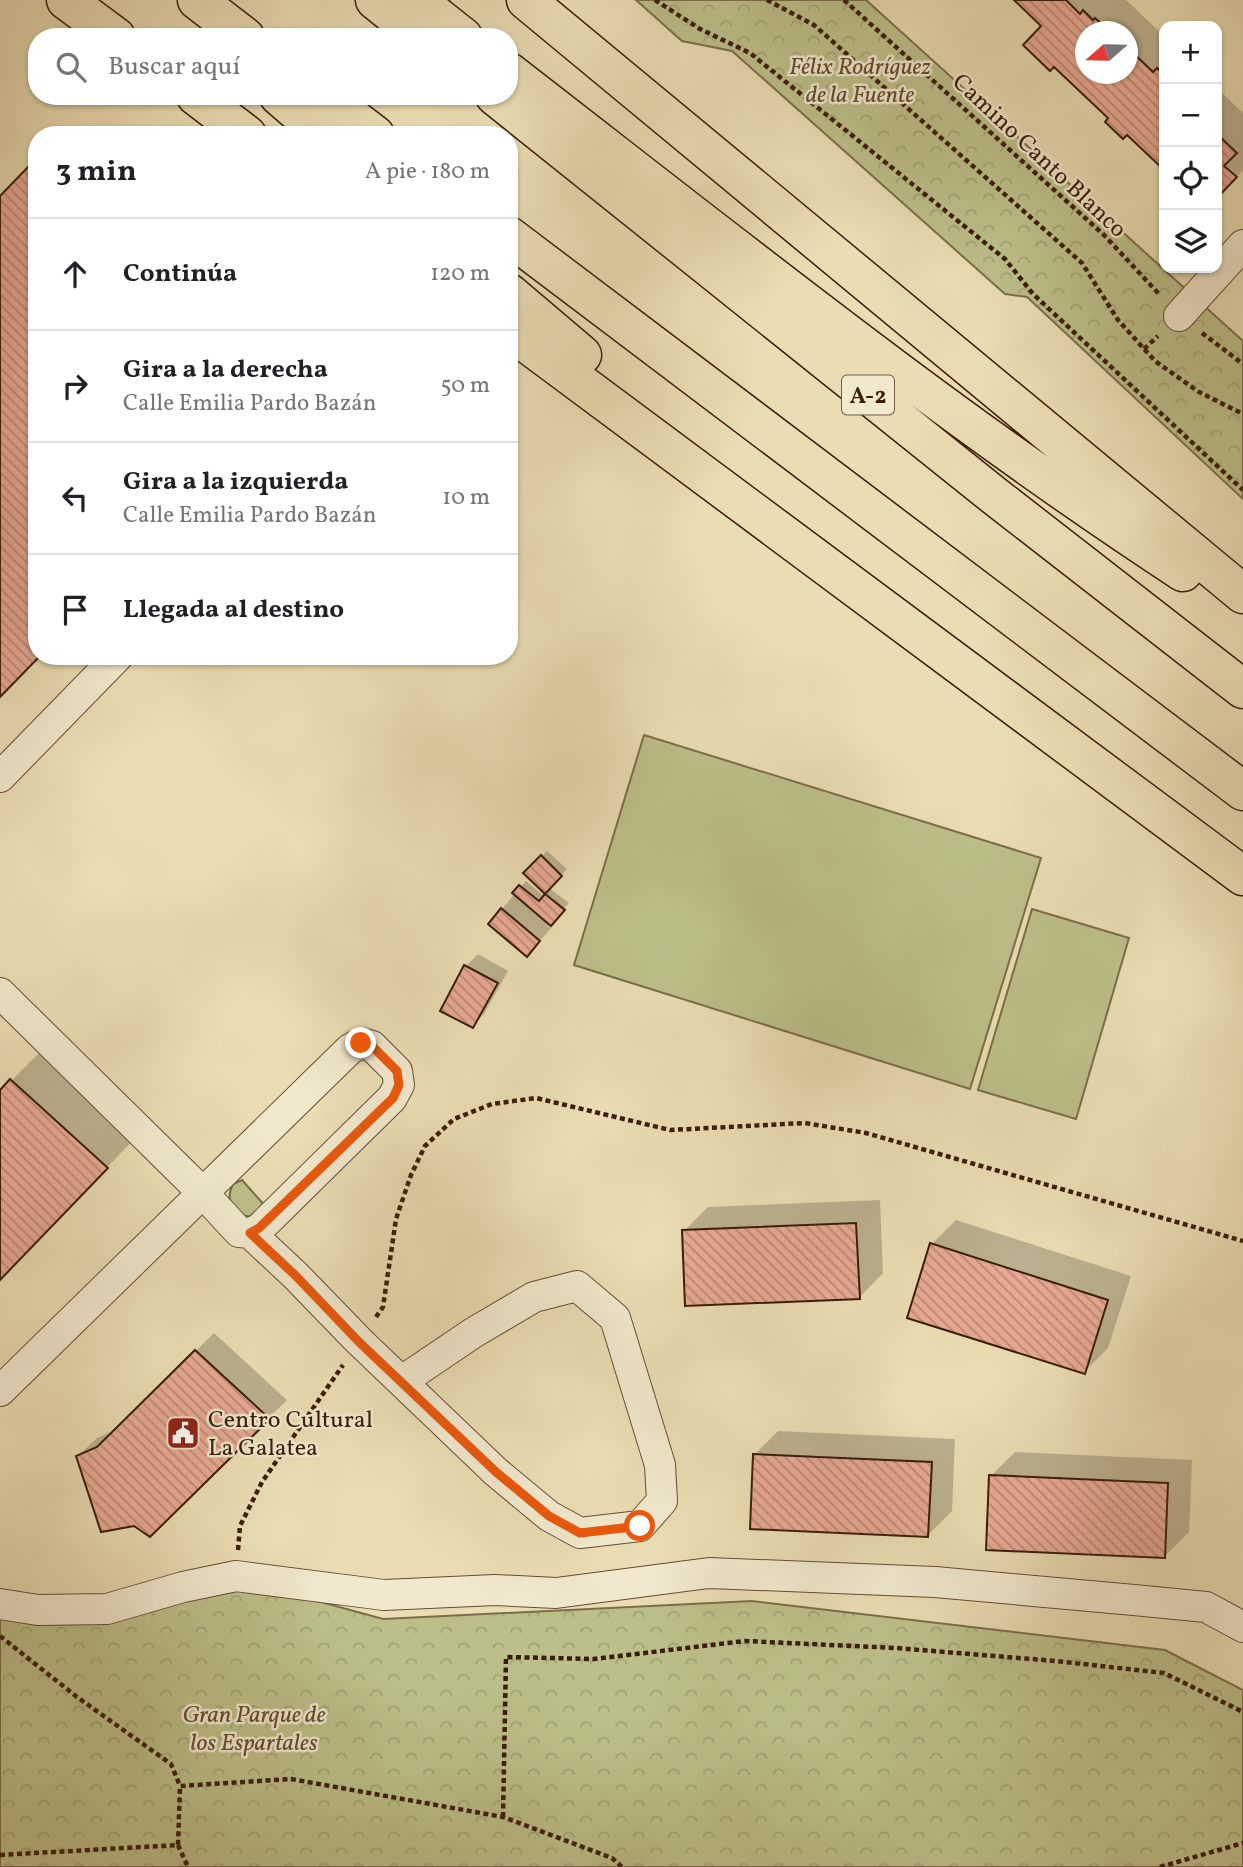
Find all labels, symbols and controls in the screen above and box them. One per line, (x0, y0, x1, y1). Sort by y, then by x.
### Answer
north arrow (1075, 21, 1138, 84)
map controls (1159, 21, 1222, 273)
button: + (1159, 21, 1222, 84)
search box (28, 28, 518, 105)
icon: search (52, 48, 90, 86)
text: Buscar aquí (108, 49, 240, 85)
park label: Félix Rodríguez de la Fuente (789, 51, 931, 113)
street label: Camino Canto Blanco (944, 66, 1133, 247)
button: − (1159, 84, 1222, 147)
button: locate (1159, 147, 1222, 210)
text: 3 min (56, 151, 137, 193)
text: A pie · 180 m (365, 156, 490, 188)
button: layers (1159, 210, 1222, 273)
icon: ahead (56, 255, 94, 293)
text: Continúa (123, 256, 237, 292)
text: 120 m (430, 258, 490, 290)
text: Gira a la derecha (123, 352, 328, 388)
icon: right (56, 367, 94, 405)
text: 50 m (441, 370, 490, 402)
road number: A-2 (842, 376, 894, 414)
text: Calle Emilia Pardo Bazán (123, 388, 376, 420)
text: Gira a la izquierda (123, 464, 348, 500)
icon: left (56, 479, 94, 517)
text: 10 m (442, 482, 490, 514)
text: Calle Emilia Pardo Bazán (123, 500, 376, 532)
icon: arrive (56, 591, 94, 629)
text: Llegada al destino (123, 592, 344, 628)
route end (345, 1027, 376, 1058)
place label: Centro Cultural La Galatea (208, 1404, 373, 1466)
public building icon: Centro Cultural La Galatea (164, 1414, 202, 1452)
route start (624, 1510, 655, 1541)
park label: Gran Parque de los Espartales (183, 1699, 326, 1761)

